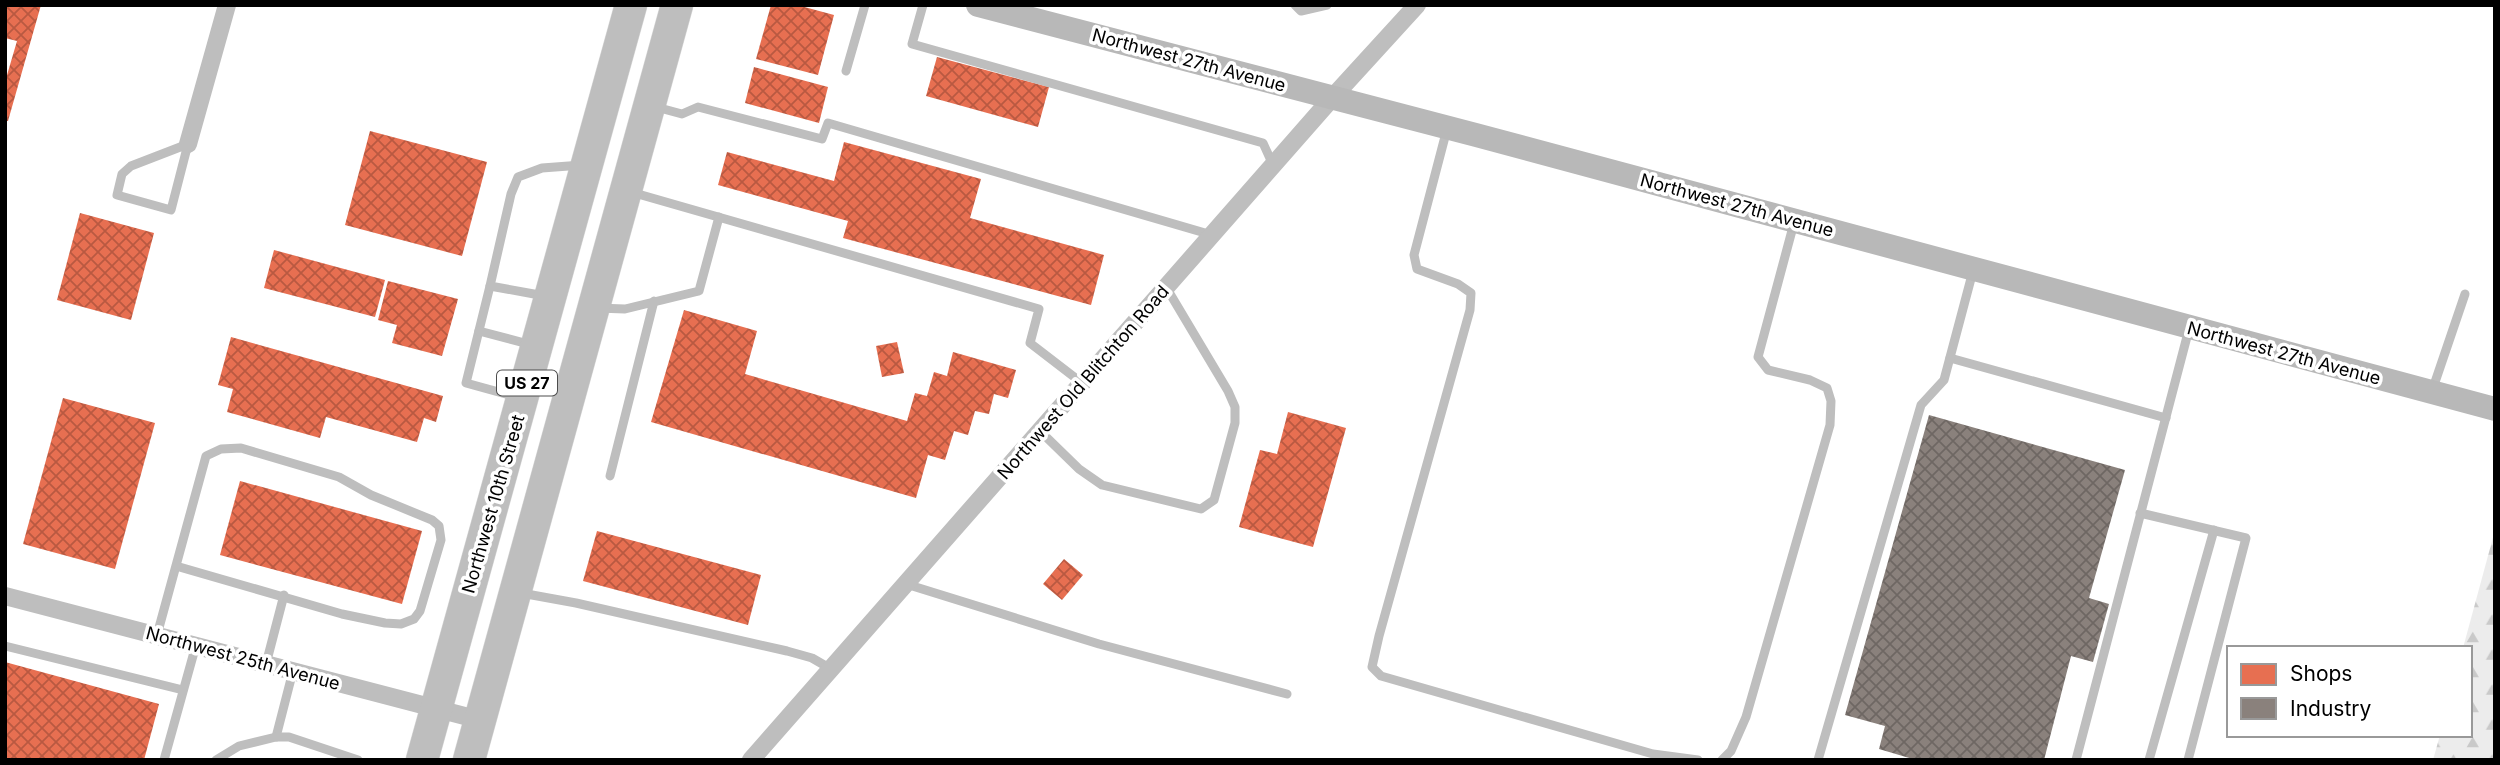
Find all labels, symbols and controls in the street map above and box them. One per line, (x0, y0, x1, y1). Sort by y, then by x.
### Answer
street label: Northwest 27th Avenue (1090, 24, 1288, 96)
street label: Northwest 27th Avenue (1638, 169, 1836, 241)
street label: Northwest Old Blitchton Road (993, 281, 1173, 483)
street label: Northwest 27th Avenue (2185, 317, 2383, 389)
road number: US 27 (497, 370, 557, 396)
street label: Northwest 10th Street (457, 412, 529, 596)
street label: Northwest 25th Avenue (144, 622, 342, 694)
legend (2227, 646, 2472, 737)
text: Shops (2290, 661, 2352, 686)
text: Industry (2290, 696, 2372, 721)

